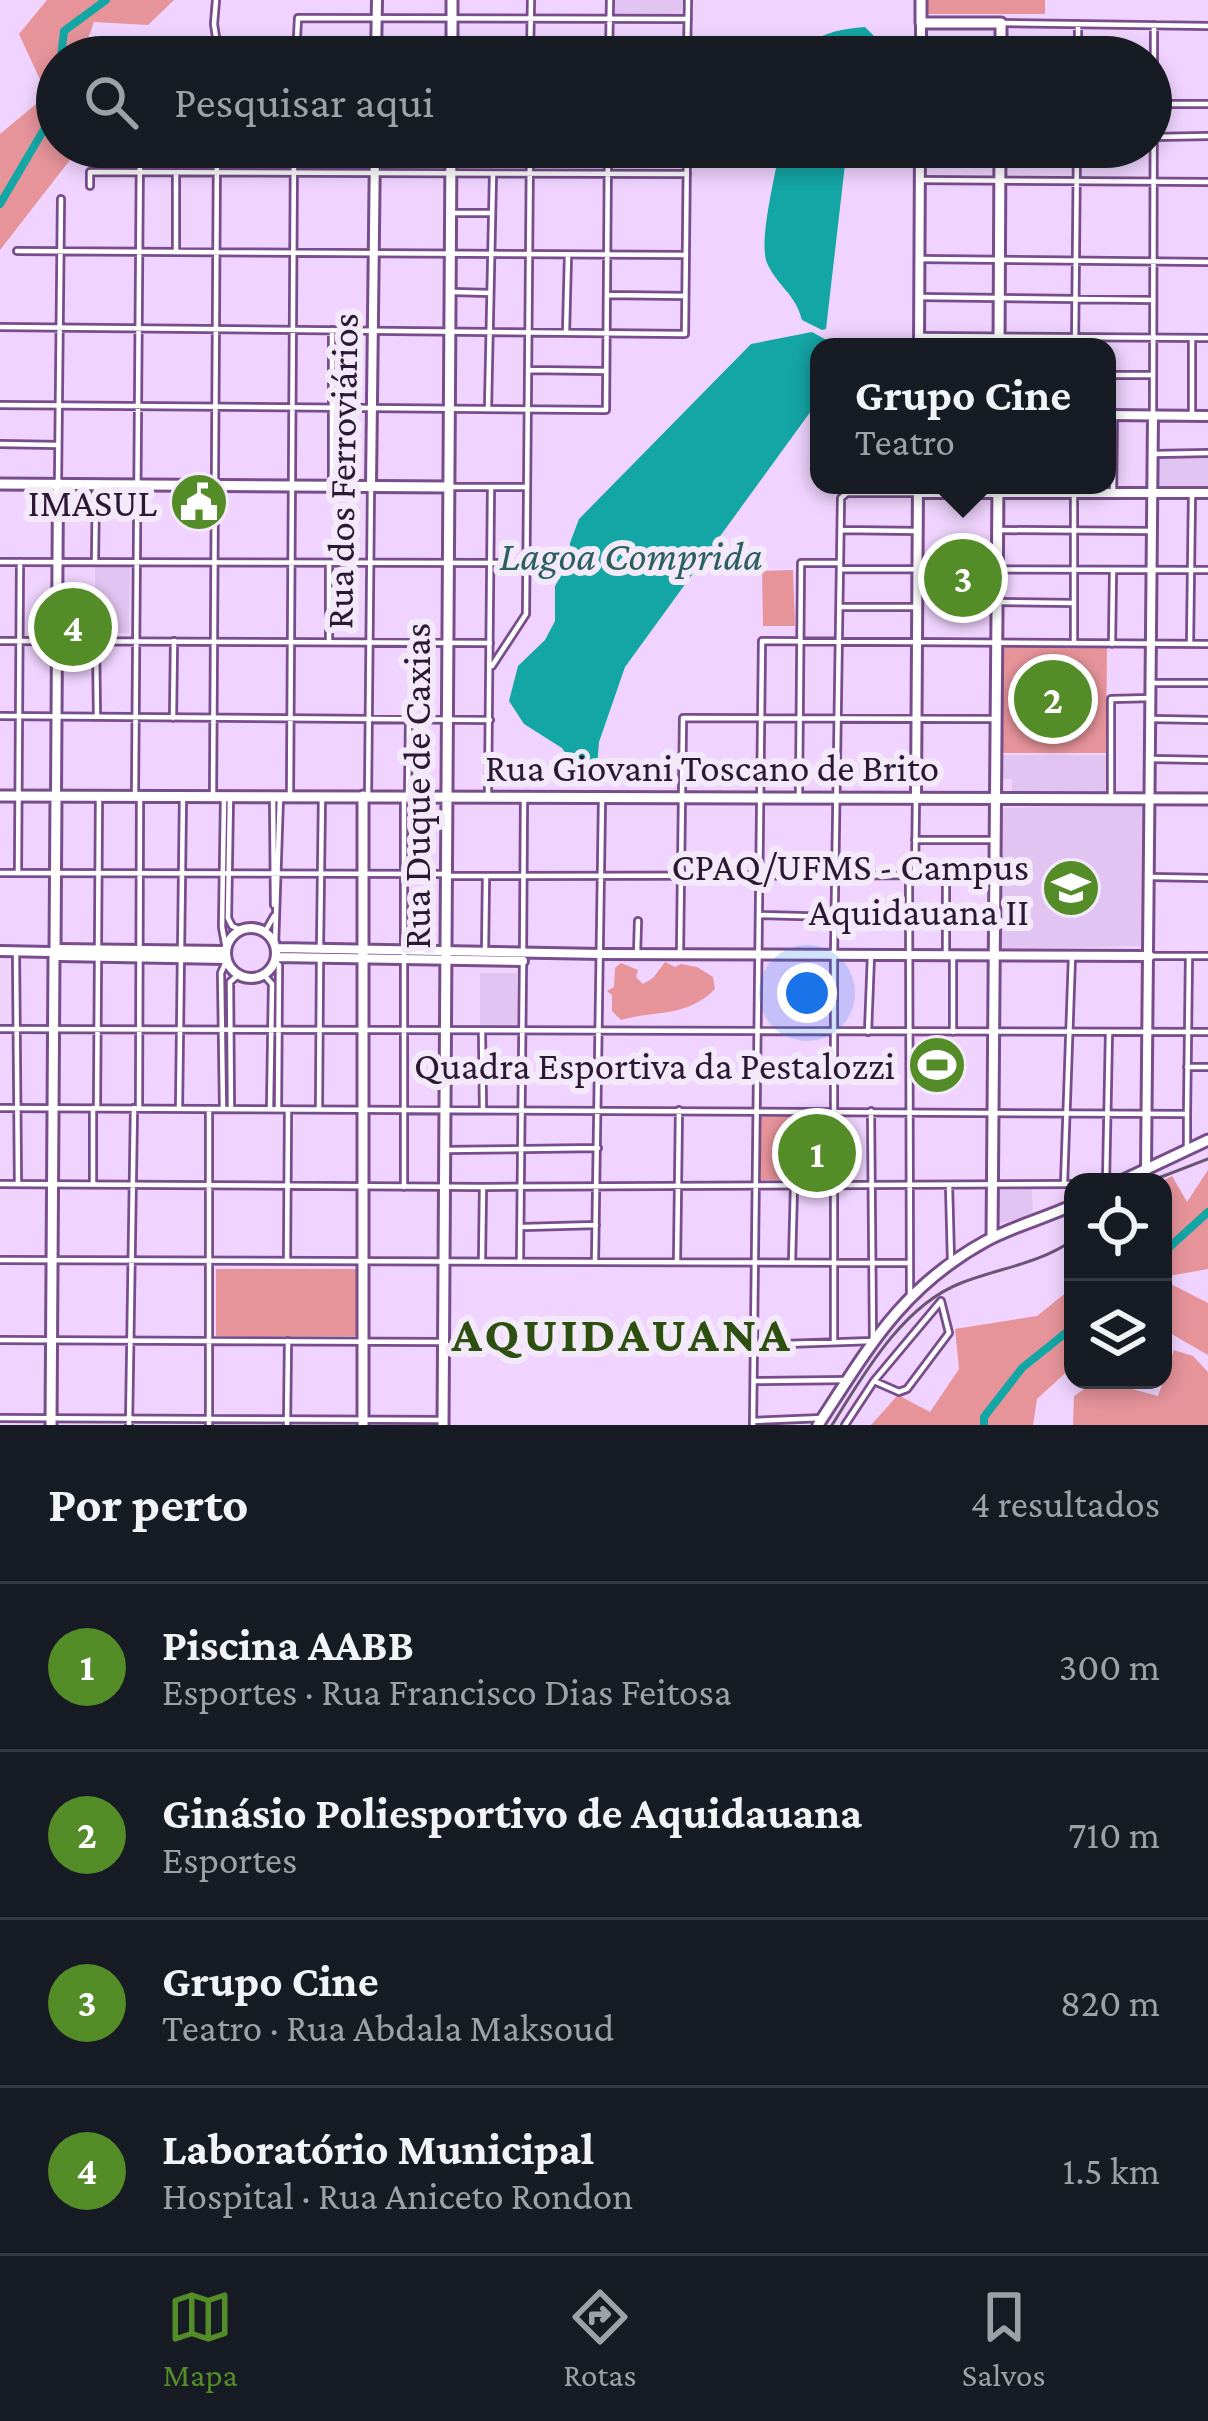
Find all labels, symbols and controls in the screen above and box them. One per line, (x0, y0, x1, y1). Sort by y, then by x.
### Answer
search box (36, 36, 1172, 168)
icon: search (78, 69, 144, 135)
text: Pesquisar aqui (174, 77, 434, 127)
street label: Rua dos Ferroviários (317, 312, 366, 630)
popup (810, 338, 1116, 494)
text: Grupo Cine (855, 370, 1071, 420)
text: Teatro (855, 420, 955, 463)
public building icon: IMASUL (168, 471, 230, 533)
place label: IMASUL (28, 481, 158, 524)
water label: Lagoa Comprida (499, 532, 763, 579)
pin: 3 (924, 533, 1002, 623)
pin: 4 (34, 582, 112, 672)
street label: Rua Duque de Caxias (395, 623, 439, 949)
pin: 2 (1014, 654, 1092, 744)
street label: Rua Giovani Toscano de Brito (485, 746, 939, 789)
place label: CPAQ/UFMS - Campus Aquidauana II (671, 845, 1029, 934)
school or university icon: CPAQ/UFMS - Campus Aquidauana II (1040, 857, 1102, 919)
your location (777, 963, 837, 1023)
sports icon: Quadra Esportiva da Pestalozzi (906, 1034, 968, 1096)
place label: Quadra Esportiva da Pestalozzi (414, 1044, 895, 1088)
pin: 1 (778, 1108, 856, 1198)
map controls (1064, 1173, 1172, 1389)
button: locate (1064, 1173, 1172, 1281)
button: layers (1064, 1281, 1172, 1389)
district label: AQUIDAUANA (450, 1305, 793, 1362)
text: Por perto (48, 1475, 249, 1532)
text: 4 resultados (970, 1482, 1160, 1525)
text: Piscina AABB (162, 1620, 414, 1670)
text: 1 (80, 1645, 94, 1688)
text: 300 m (1059, 1645, 1160, 1688)
text: Esportes · Rua Francisco Dias Feitosa (162, 1670, 732, 1713)
text: Ginásio Poliesportivo de Aquidauana (162, 1788, 862, 1838)
text: 2 (77, 1813, 97, 1856)
text: 710 m (1068, 1813, 1160, 1856)
text: Esportes (162, 1838, 297, 1881)
text: Grupo Cine (162, 1956, 379, 2006)
text: 3 (77, 1981, 97, 2024)
text: 820 m (1060, 1981, 1160, 2024)
text: Teatro · Rua Abdala Maksoud (162, 2006, 614, 2049)
text: Laboratório Municipal (162, 2124, 594, 2174)
text: 4 (76, 2149, 98, 2192)
text: 1.5 km (1062, 2149, 1160, 2192)
text: Hospital · Rua Aniceto Rondon (162, 2174, 633, 2217)
tab: Mapa (163, 2284, 238, 2393)
tab: Rotas (563, 2284, 636, 2393)
tab: Salvos (962, 2284, 1045, 2393)

